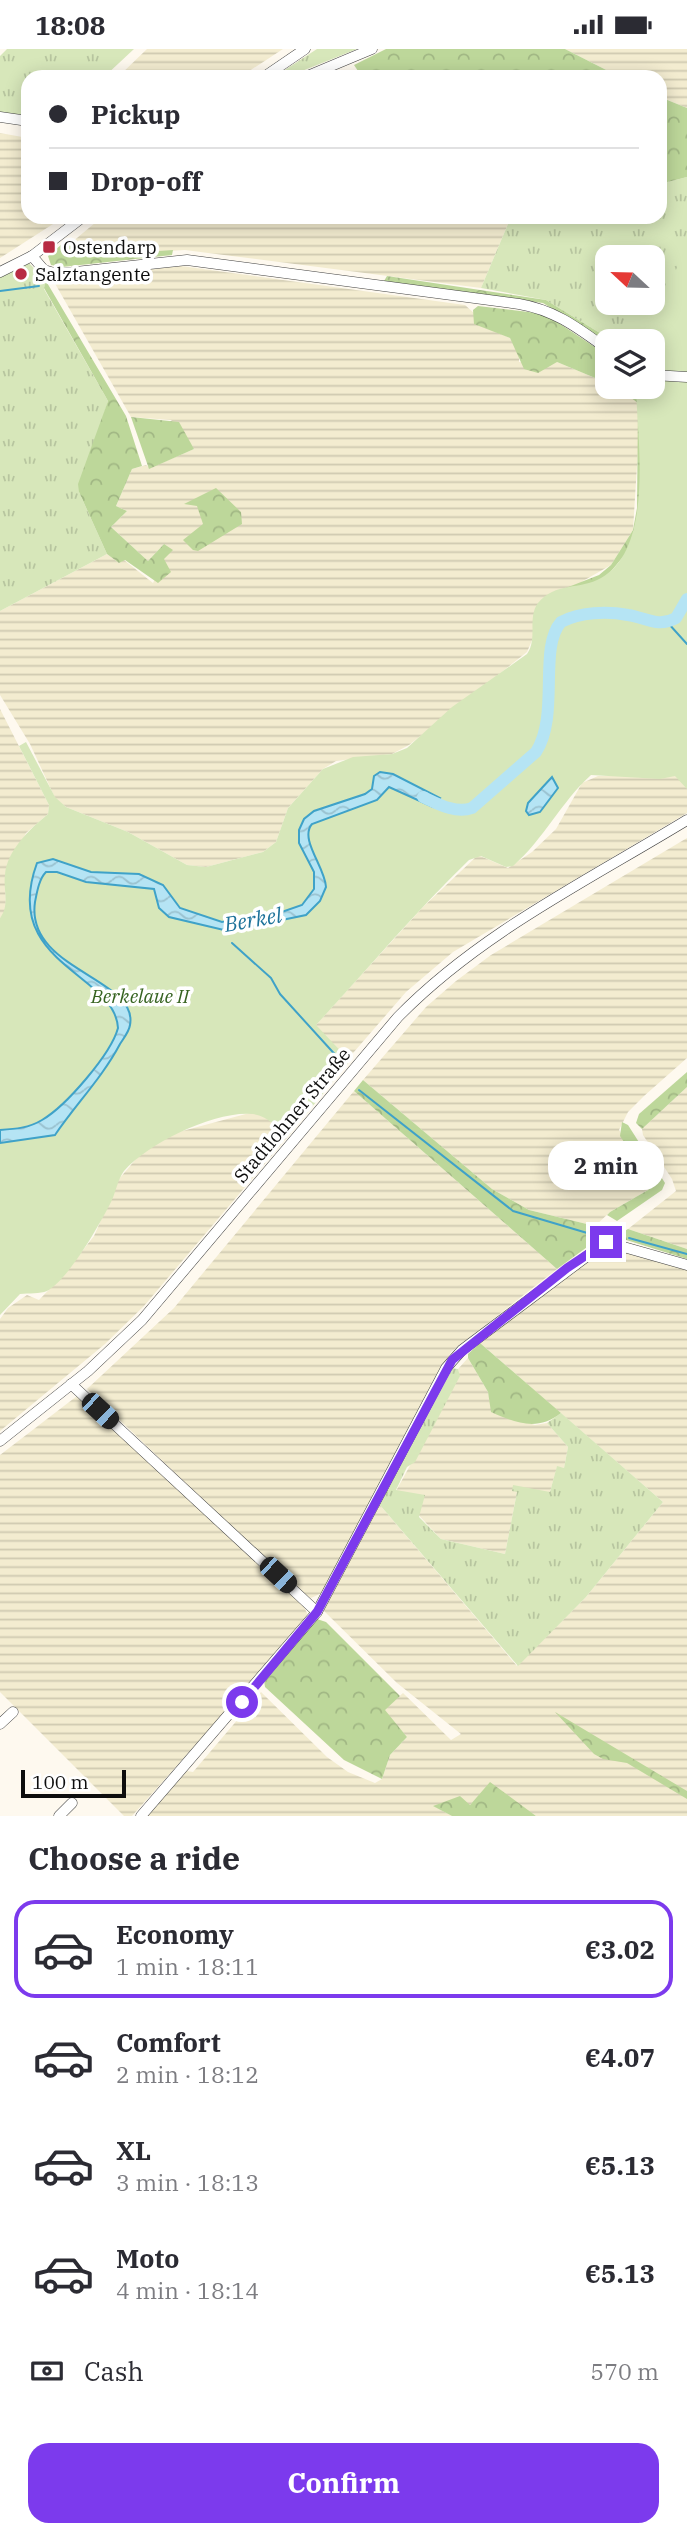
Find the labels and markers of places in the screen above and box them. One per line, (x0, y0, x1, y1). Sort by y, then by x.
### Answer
place label: Ostendarp (63, 235, 157, 259)
marker: Ostendarp (41, 239, 57, 255)
place label: Salztangente (35, 262, 151, 286)
marker: Salztangente (13, 266, 29, 282)

